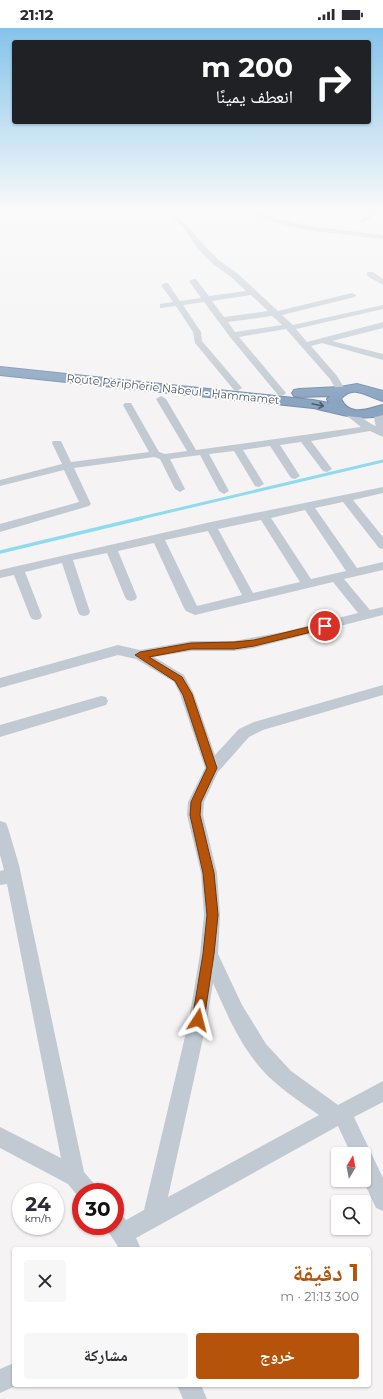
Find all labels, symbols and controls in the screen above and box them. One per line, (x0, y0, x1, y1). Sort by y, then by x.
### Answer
text: 21:12 (20, 5, 53, 24)
text: 200 m (201, 50, 293, 84)
icon: right (307, 56, 359, 108)
text: انعطف يمينًا (216, 86, 293, 108)
street label: Route Périphérie Nabeul - Hammamet (66, 371, 281, 407)
one-way arrow (311, 401, 324, 409)
pin (308, 609, 342, 643)
icon: arrive (314, 615, 336, 637)
position arrow (177, 999, 219, 1041)
north arrow (331, 1147, 371, 1187)
map controls (331, 1147, 371, 1235)
speed limit sign: 30 (72, 1183, 124, 1235)
text: 24 (25, 1192, 51, 1216)
button: search (331, 1195, 371, 1235)
text: km/h (25, 1212, 51, 1225)
text: 1 دقيقة (292, 1258, 359, 1287)
button: close (24, 1260, 66, 1302)
text: 300 m · 21:13 (280, 1288, 359, 1304)
button: مشاركة (24, 1333, 188, 1379)
button: خروج (196, 1333, 359, 1379)

